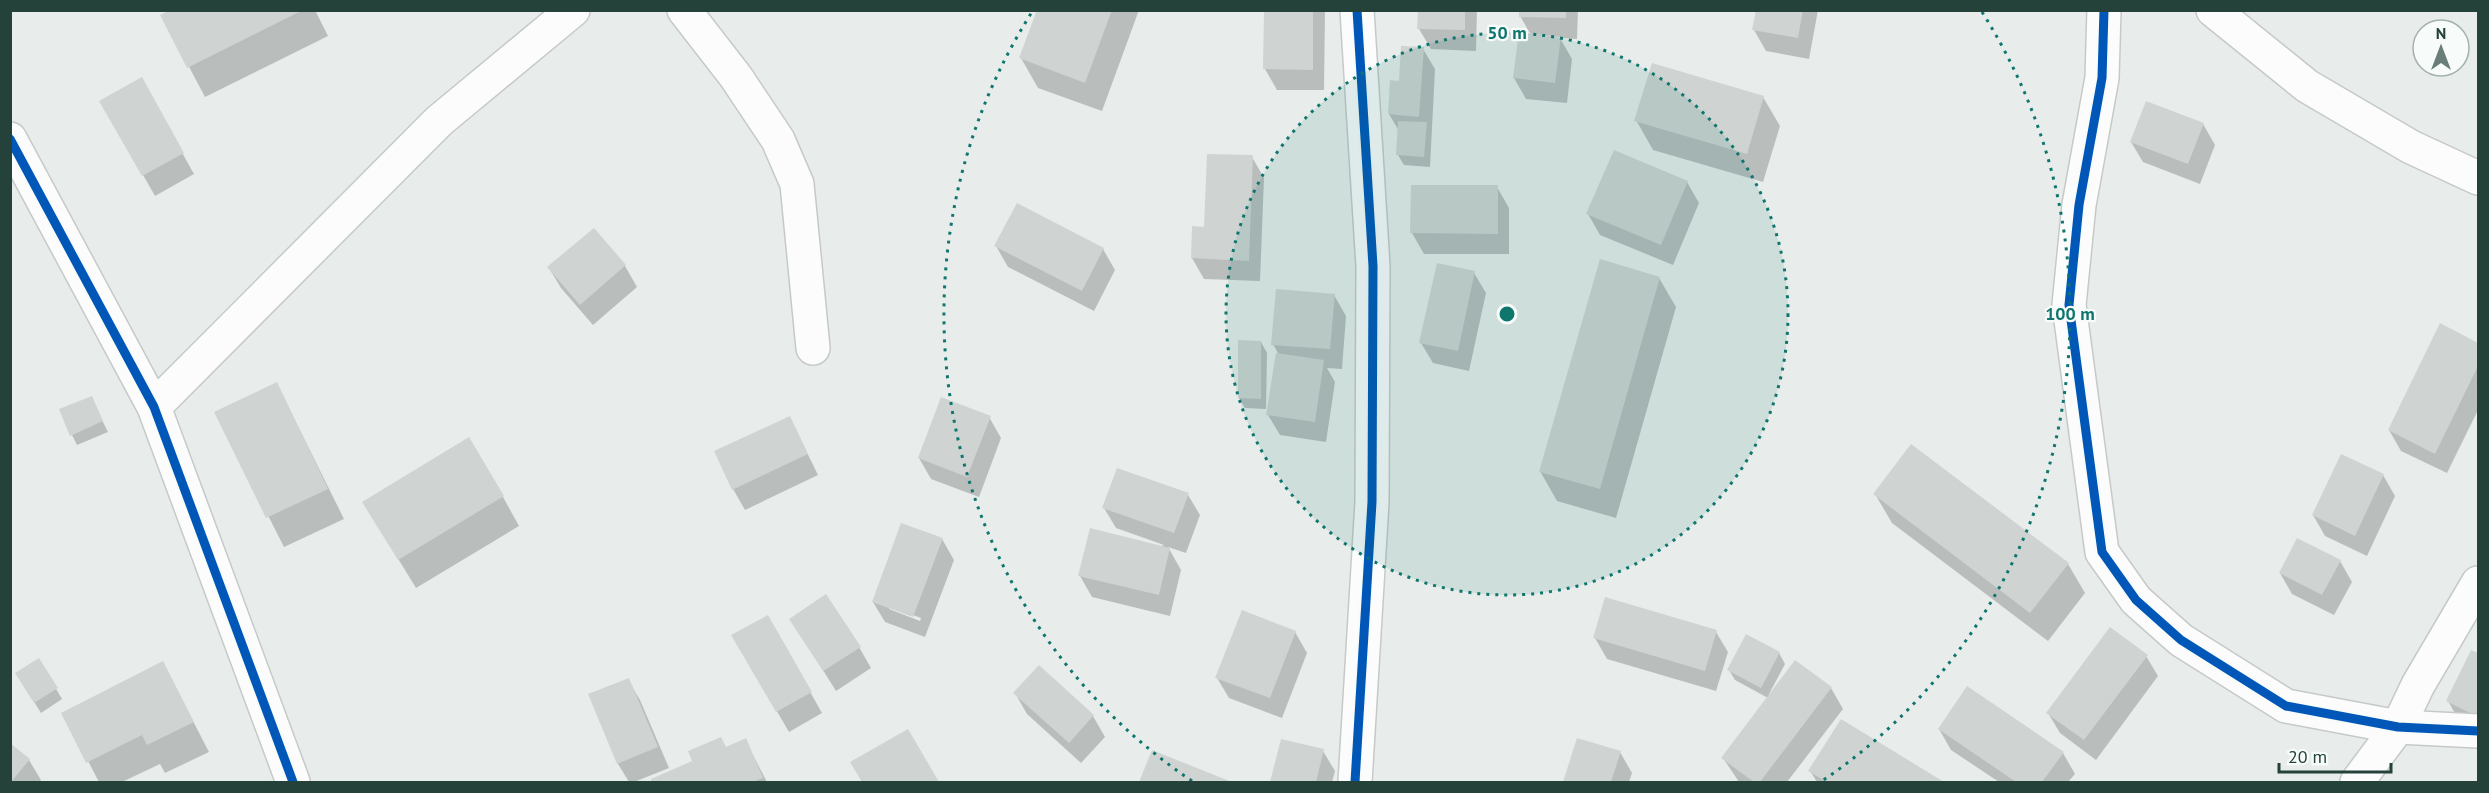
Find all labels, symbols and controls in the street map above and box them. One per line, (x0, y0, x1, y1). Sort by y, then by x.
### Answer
north arrow (2411, 18, 2471, 78)
text: 50 m (1487, 21, 1527, 44)
text: N (2436, 23, 2446, 43)
text: 100 m (2045, 302, 2095, 325)
centre of rings (1497, 304, 1517, 324)
scale bar (2279, 736, 2392, 774)
text: 20 m (2288, 745, 2327, 768)

